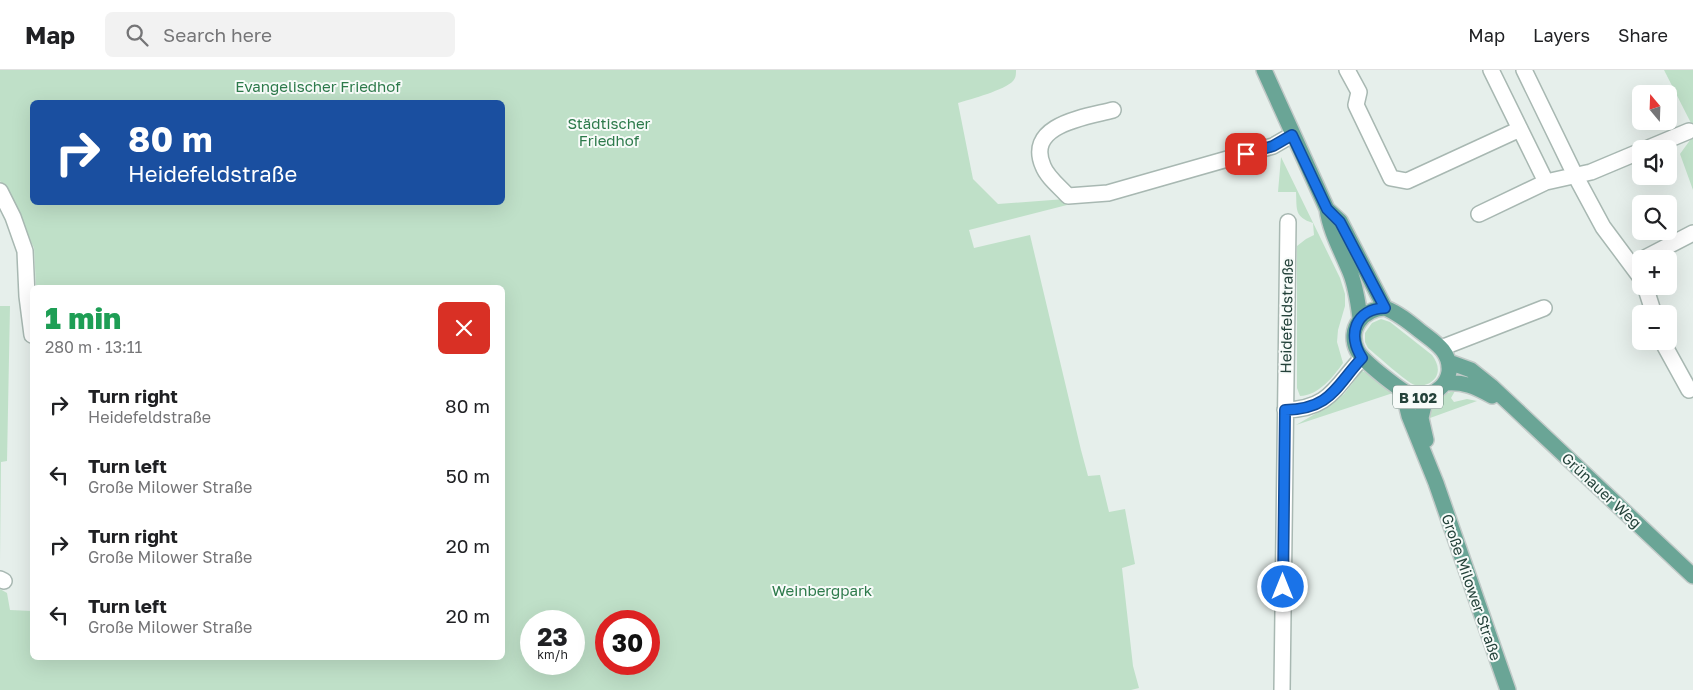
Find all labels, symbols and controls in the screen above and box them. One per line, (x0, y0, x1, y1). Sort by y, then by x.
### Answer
search box (105, 12, 455, 57)
text: Map (25, 20, 75, 49)
icon: search (123, 21, 151, 49)
text: Search here (163, 23, 272, 46)
text: Map (1468, 24, 1505, 46)
text: Layers (1533, 24, 1590, 46)
text: Share (1618, 24, 1668, 46)
park label: Evangelischer Friedhof (235, 77, 401, 95)
north arrow (1632, 85, 1678, 130)
map controls (1632, 85, 1677, 350)
park label: Städtischer Friedhof (568, 114, 651, 149)
text: 80 m (128, 118, 213, 160)
icon: right (45, 120, 110, 185)
pin (1225, 133, 1267, 175)
icon: arrive (1232, 140, 1260, 168)
button: sound (1632, 140, 1677, 185)
text: Heidefeldstraße (128, 160, 297, 187)
button: search (1632, 195, 1677, 240)
button: + (1632, 250, 1677, 295)
street label: Heidefeldstraße (1276, 258, 1296, 374)
text: 1 min (45, 300, 121, 336)
button: close (438, 302, 490, 354)
button: − (1632, 305, 1677, 350)
text: 280 m · 13:11 (45, 337, 142, 357)
text: Turn right (88, 384, 178, 407)
road number: B 102 (1393, 386, 1443, 408)
icon: right (45, 391, 73, 419)
text: 80 m (445, 394, 490, 417)
text: Heidefeldstraße (88, 407, 211, 427)
street label: Grünauer Weg (1558, 449, 1646, 531)
text: Turn left (88, 454, 167, 477)
icon: left (45, 461, 73, 489)
text: 50 m (446, 464, 490, 487)
text: Große Milower Straße (88, 477, 252, 497)
street label: Große Milower Straße (1438, 511, 1506, 663)
text: Turn right (88, 524, 178, 547)
icon: right (45, 531, 73, 559)
text: 20 m (446, 534, 490, 557)
text: Große Milower Straße (88, 547, 252, 567)
position arrow (1256, 560, 1308, 612)
park label: Weinbergpark (772, 581, 873, 599)
text: Turn left (88, 594, 167, 617)
icon: left (45, 601, 73, 629)
text: 20 m (446, 604, 490, 627)
speed limit sign: 30 (595, 610, 660, 675)
text: Große Milower Straße (88, 617, 252, 637)
text: 23 (537, 621, 568, 652)
text: km/h (537, 647, 568, 662)

